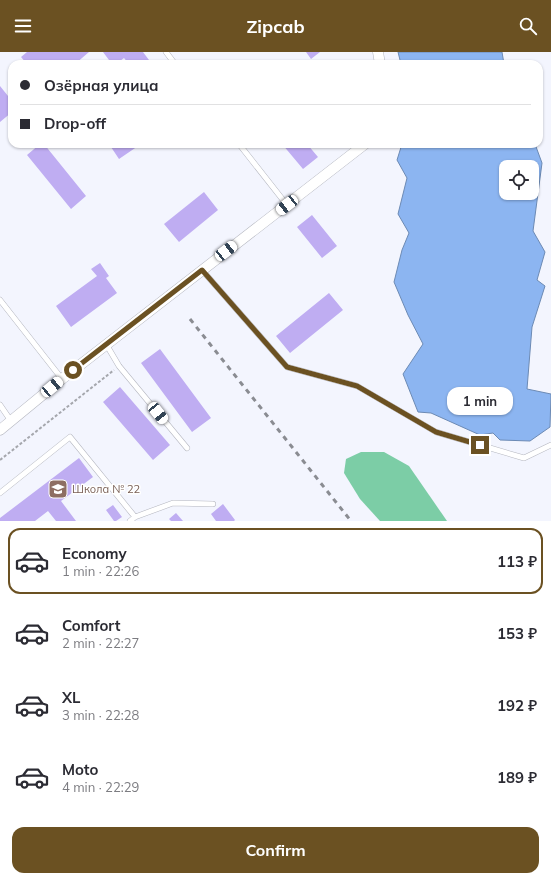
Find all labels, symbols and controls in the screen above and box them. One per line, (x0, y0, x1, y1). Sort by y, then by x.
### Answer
icon: menu (12, 15, 34, 37)
text: Zipcab (246, 15, 305, 38)
icon: search (517, 15, 539, 37)
text: Озёрная улица (44, 76, 158, 95)
text: Drop-off (44, 114, 106, 133)
map controls (499, 160, 539, 200)
button: locate (499, 160, 539, 200)
car (274, 193, 300, 217)
car (213, 239, 239, 263)
route start (64, 361, 82, 379)
car (39, 375, 65, 399)
callout: 1 min (447, 387, 513, 415)
text: 1 min (463, 393, 497, 409)
car (146, 400, 170, 426)
route end (471, 436, 489, 454)
school or university icon: Школа № 22 (47, 478, 69, 500)
place label: Школа № 22 (72, 482, 141, 496)
icon: car (14, 543, 50, 579)
text: Economy (62, 544, 127, 563)
text: 113 ₽ (497, 552, 537, 571)
text: 1 min · 22:26 (62, 563, 139, 579)
icon: car (14, 615, 50, 651)
text: Comfort (62, 616, 120, 635)
text: 153 ₽ (497, 624, 537, 643)
text: 2 min · 22:27 (62, 635, 139, 651)
icon: car (14, 687, 50, 723)
text: XL (62, 688, 80, 707)
text: 192 ₽ (497, 696, 537, 715)
text: 3 min · 22:28 (62, 707, 139, 723)
icon: car (14, 759, 50, 795)
text: Moto (62, 760, 98, 779)
text: 189 ₽ (497, 768, 537, 787)
text: 4 min · 22:29 (62, 779, 139, 795)
button: Confirm (12, 827, 539, 873)

